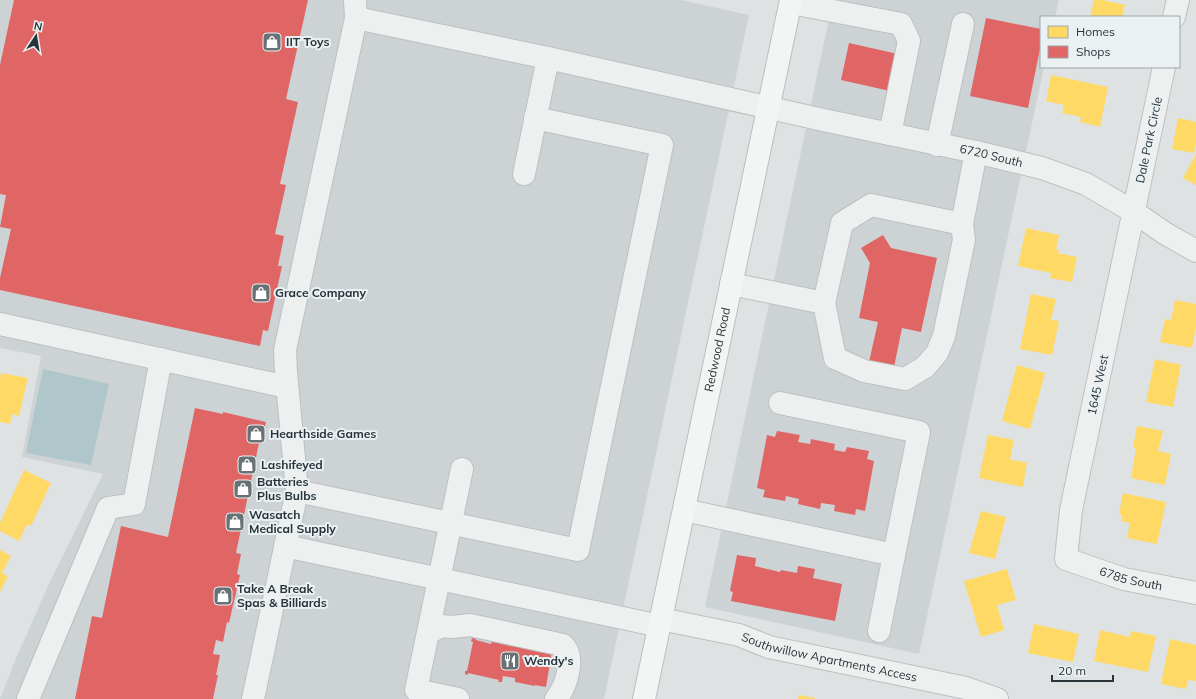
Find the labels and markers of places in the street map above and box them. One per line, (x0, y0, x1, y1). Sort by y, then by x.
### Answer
shop icon: IIT Toys (261, 31, 283, 53)
place label: IIT Toys (286, 34, 329, 49)
shop icon: Grace Company (250, 282, 272, 304)
place label: Grace Company (275, 285, 367, 300)
shop icon: Hearthside Games (245, 423, 267, 445)
place label: Hearthside Games (270, 426, 376, 441)
shop icon: Lashifeyed (236, 454, 258, 476)
place label: Lashifeyed (261, 457, 323, 472)
place label: Batteries Plus Bulbs (257, 474, 317, 503)
shop icon: Batteries Plus Bulbs (232, 478, 254, 500)
place label: Wasatch Medical Supply (249, 507, 336, 536)
shop icon: Wasatch Medical Supply (224, 511, 246, 533)
place label: Take A Break Spas & Billiards (237, 581, 327, 610)
shop icon: Take A Break Spas & Billiards (212, 585, 234, 607)
restaurant icon: Wendy's (499, 650, 521, 672)
place label: Wendy's (524, 653, 573, 668)

